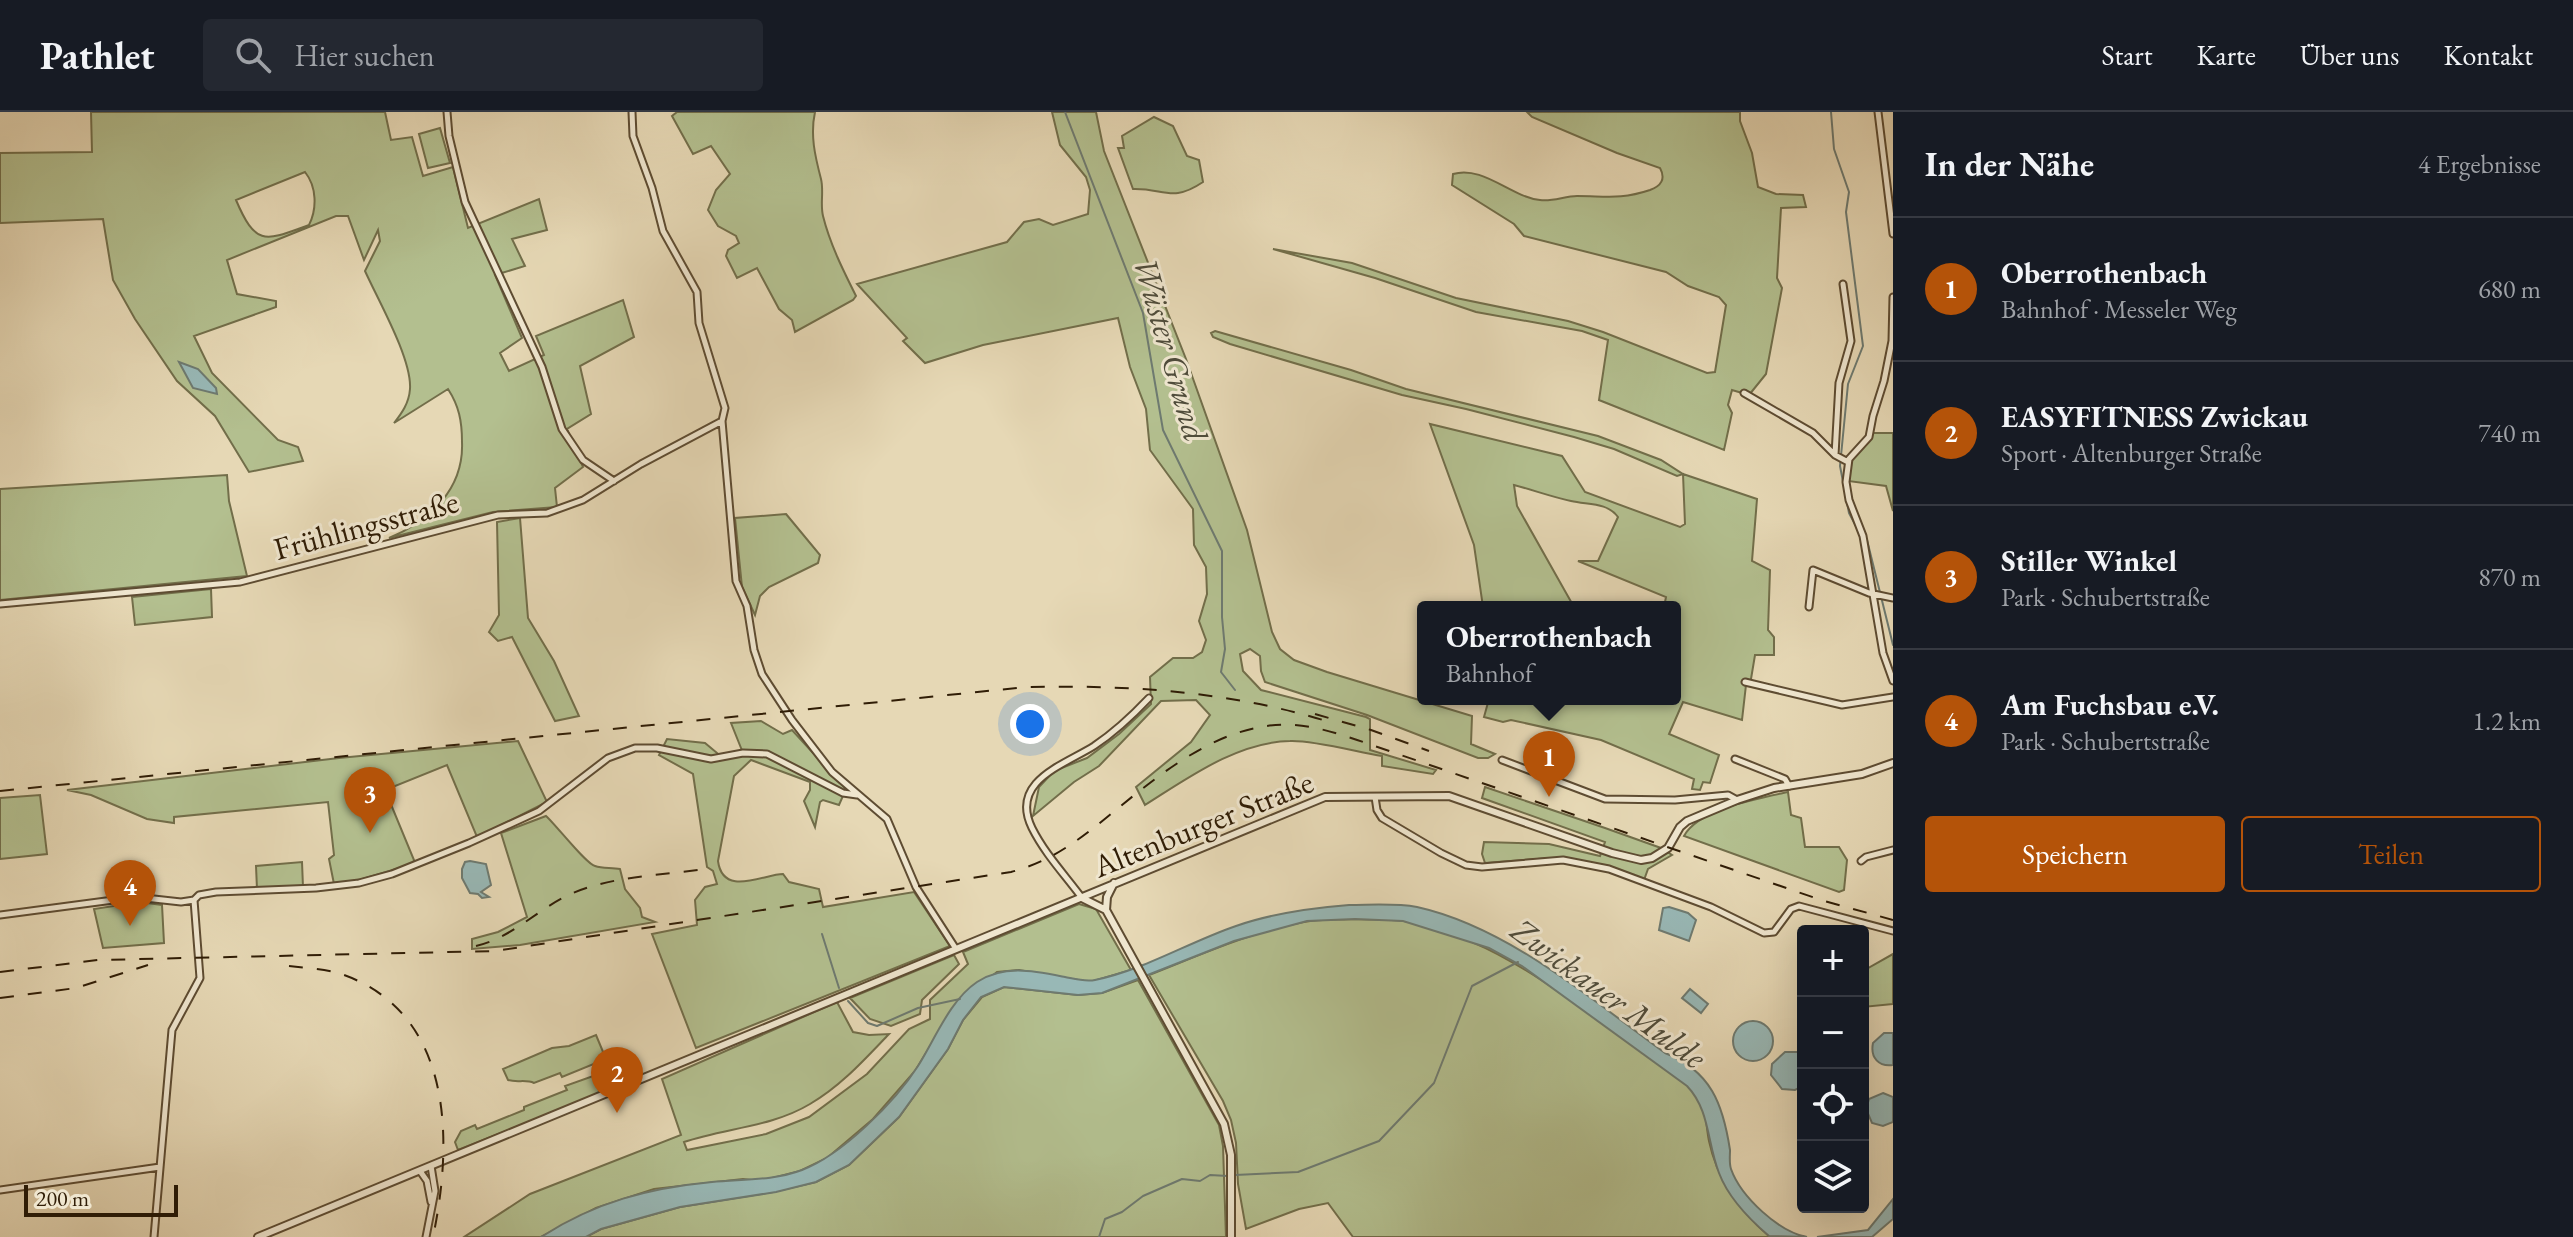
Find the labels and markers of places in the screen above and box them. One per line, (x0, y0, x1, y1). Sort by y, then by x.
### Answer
pin: 1 (1523, 731, 1575, 797)
pin: 3 (344, 767, 396, 833)
pin: 4 (104, 860, 156, 926)
pin: 2 (591, 1047, 643, 1113)

